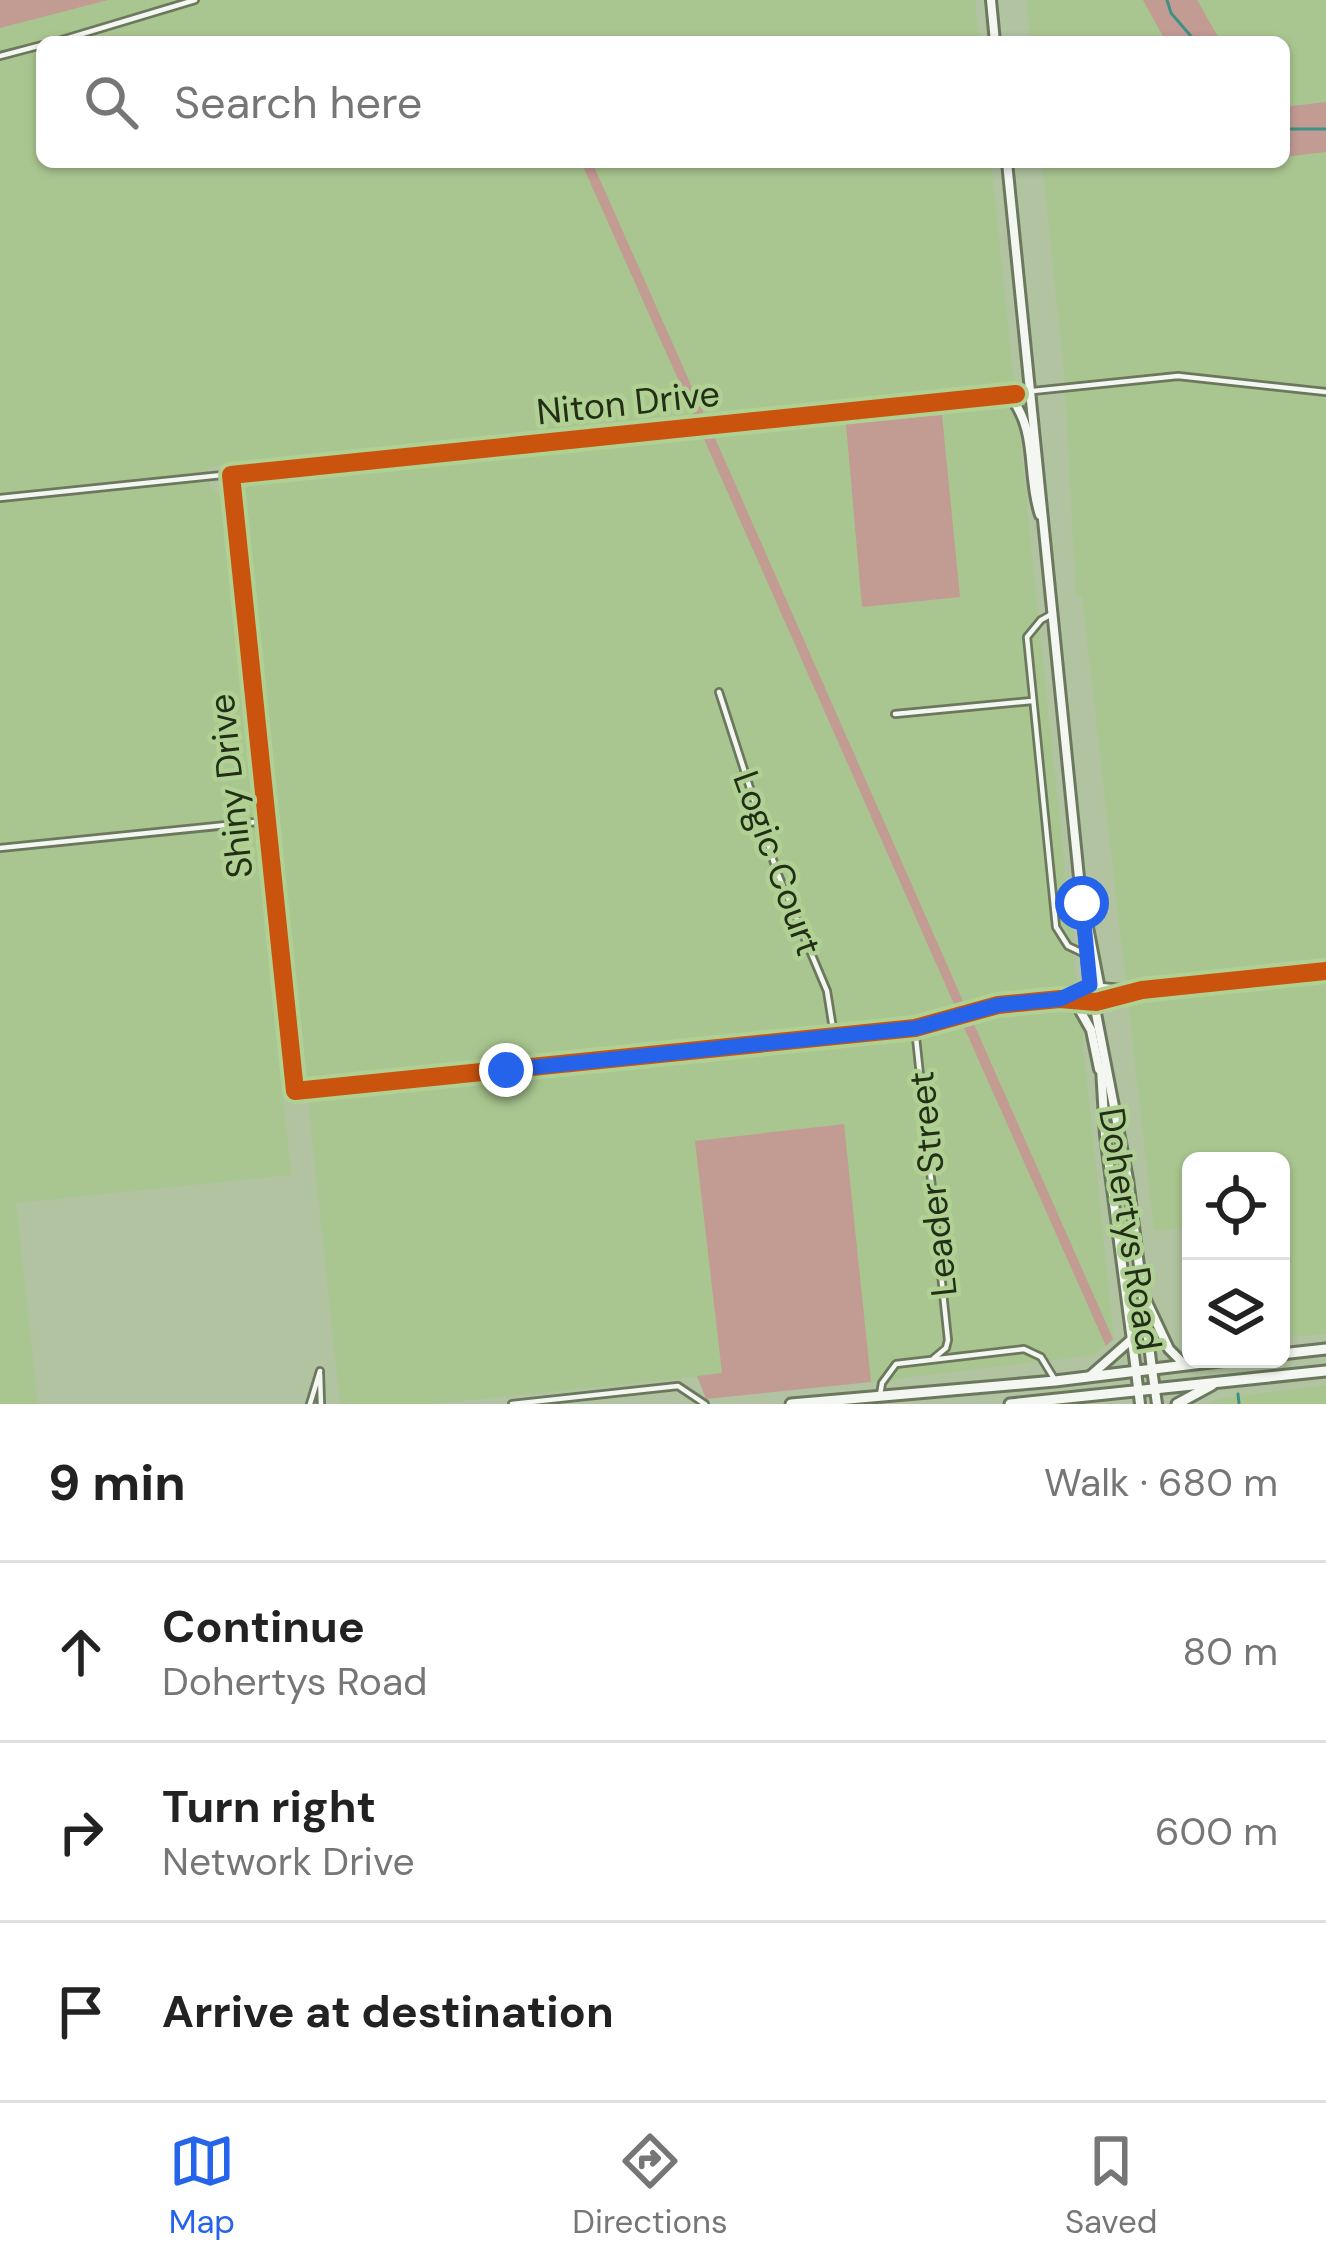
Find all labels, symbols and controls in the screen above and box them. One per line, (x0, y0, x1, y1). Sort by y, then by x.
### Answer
search box (36, 36, 1290, 168)
icon: search (78, 69, 144, 135)
text: Search here (174, 73, 422, 132)
street label: Niton Drive (534, 370, 722, 435)
street label: Shiny Drive (197, 691, 264, 880)
street label: Logic Court (722, 764, 833, 962)
route start (1055, 876, 1109, 930)
route end (479, 1043, 533, 1097)
street label: Leader Street (897, 1069, 968, 1299)
street label: Dohertys Road (1088, 1104, 1173, 1354)
map controls (1182, 1152, 1290, 1368)
button: locate (1182, 1152, 1290, 1260)
button: layers (1182, 1260, 1290, 1368)
text: 9 min (48, 1449, 186, 1516)
text: Walk · 680 m (1044, 1457, 1278, 1508)
text: Continue (162, 1597, 365, 1656)
icon: ahead (48, 1619, 114, 1685)
text: 80 m (1182, 1626, 1278, 1677)
text: Dohertys Road (162, 1656, 428, 1707)
text: Turn right (162, 1777, 376, 1836)
icon: right (48, 1799, 114, 1865)
text: 600 m (1155, 1806, 1278, 1857)
text: Network Drive (162, 1836, 415, 1887)
icon: arrive (48, 1979, 114, 2045)
text: Arrive at destination (162, 1982, 614, 2041)
tab: Map (169, 2128, 235, 2243)
tab: Directions (572, 2128, 728, 2243)
tab: Saved (1065, 2128, 1157, 2243)

